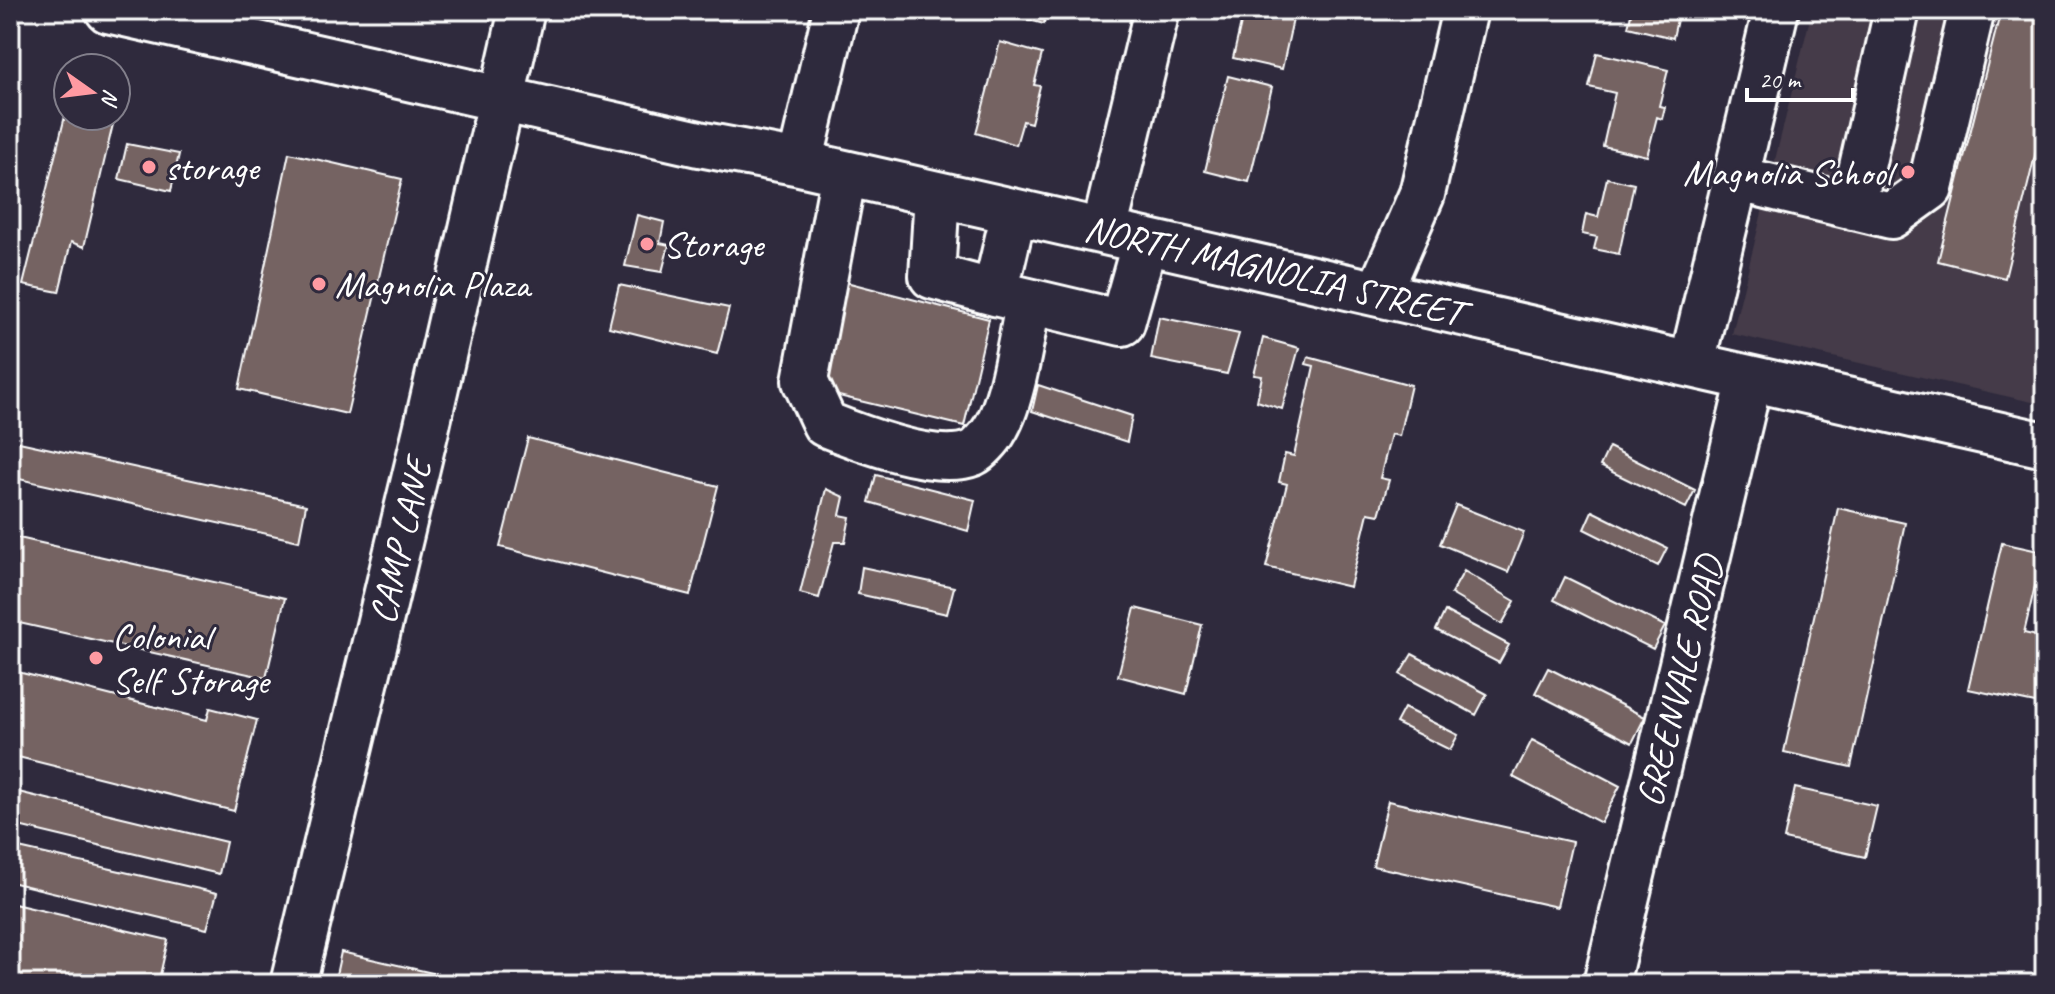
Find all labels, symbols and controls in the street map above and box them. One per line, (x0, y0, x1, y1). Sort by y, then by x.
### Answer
north arrow (52, 52, 132, 132)
scale bar (1747, 52, 1853, 102)
text: 20 m (1759, 65, 1802, 95)
text: N (94, 87, 126, 110)
place label: storage (165, 144, 261, 191)
place label: Magnolia School (1683, 149, 1899, 196)
marker: storage (140, 158, 158, 176)
marker: Magnolia School (1899, 163, 1917, 181)
street label: NORTH MAGNOLIA STREET (1080, 204, 1477, 339)
place label: Storage (663, 221, 766, 268)
marker: Storage (638, 235, 656, 253)
place label: Magnolia Plaza (335, 261, 533, 308)
marker: Magnolia Plaza (310, 275, 328, 293)
street label: CAMP LANE (359, 449, 443, 628)
street label: GREENVALE ROAD (1626, 548, 1734, 811)
place label: Colonial Self Storage (112, 613, 271, 704)
marker: Colonial Self Storage (87, 649, 105, 667)

